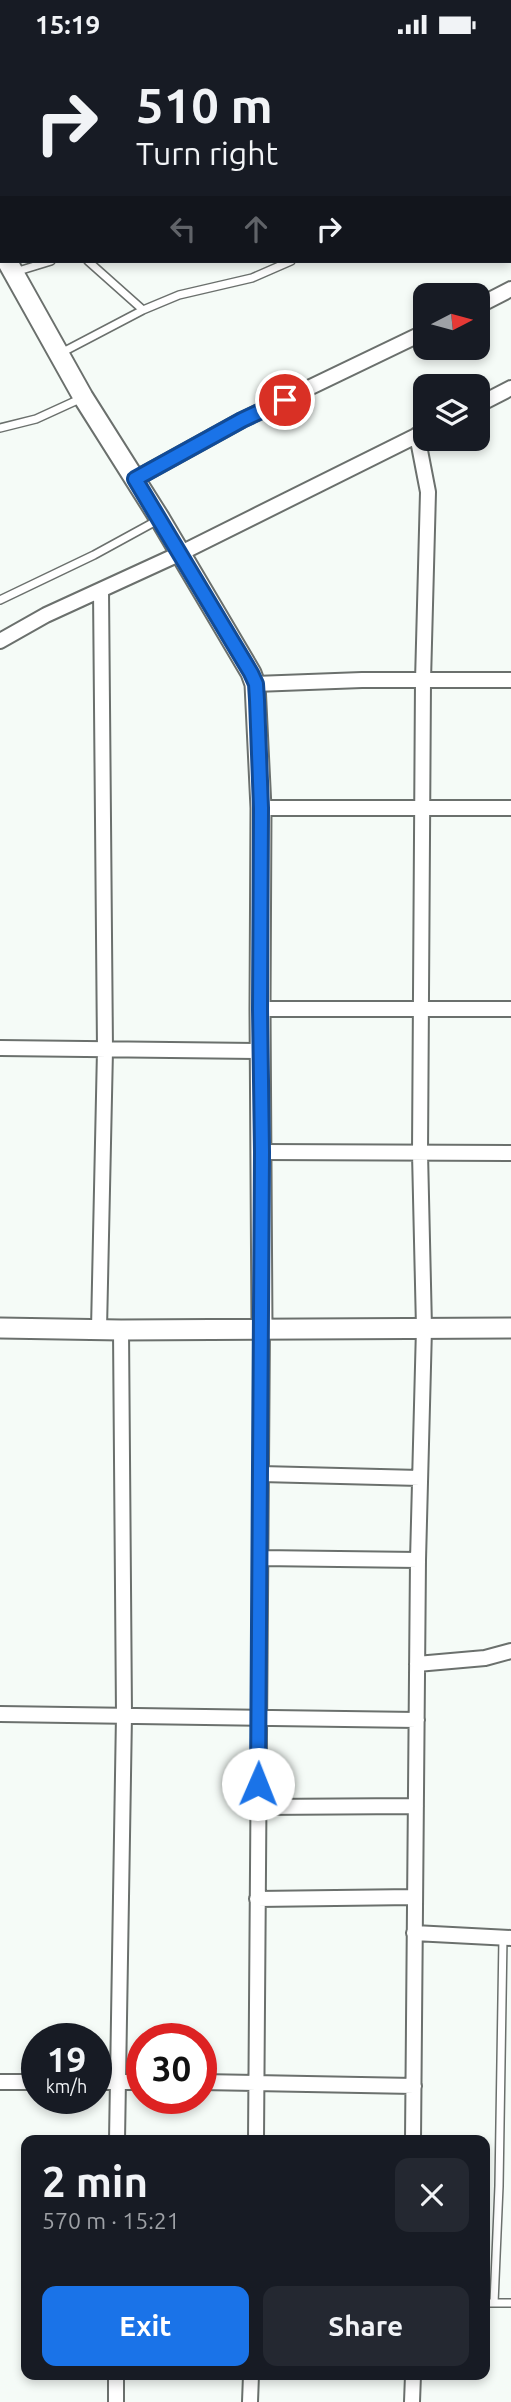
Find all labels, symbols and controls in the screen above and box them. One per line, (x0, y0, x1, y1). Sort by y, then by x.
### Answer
text: 15:19 (35, 10, 100, 39)
icon: right (21, 77, 112, 168)
text: 510 m (136, 77, 273, 132)
text: Turn right (136, 135, 278, 171)
icon: left (164, 210, 202, 248)
icon: ahead (237, 210, 275, 248)
icon: right (310, 210, 348, 248)
north arrow (413, 283, 490, 361)
map controls (413, 283, 490, 451)
pin (255, 370, 315, 430)
button: layers (413, 374, 490, 451)
icon: arrive (266, 381, 304, 419)
position arrow (221, 1747, 295, 1821)
speed limit sign: 30 (126, 2023, 217, 2114)
text: 19 (47, 2039, 86, 2079)
text: km/h (46, 2076, 87, 2096)
text: 2 min (42, 2158, 148, 2205)
button: close (395, 2158, 469, 2232)
text: 570 m · 15:21 (42, 2208, 180, 2233)
button: Exit (42, 2286, 249, 2366)
button: Share (263, 2286, 469, 2366)

